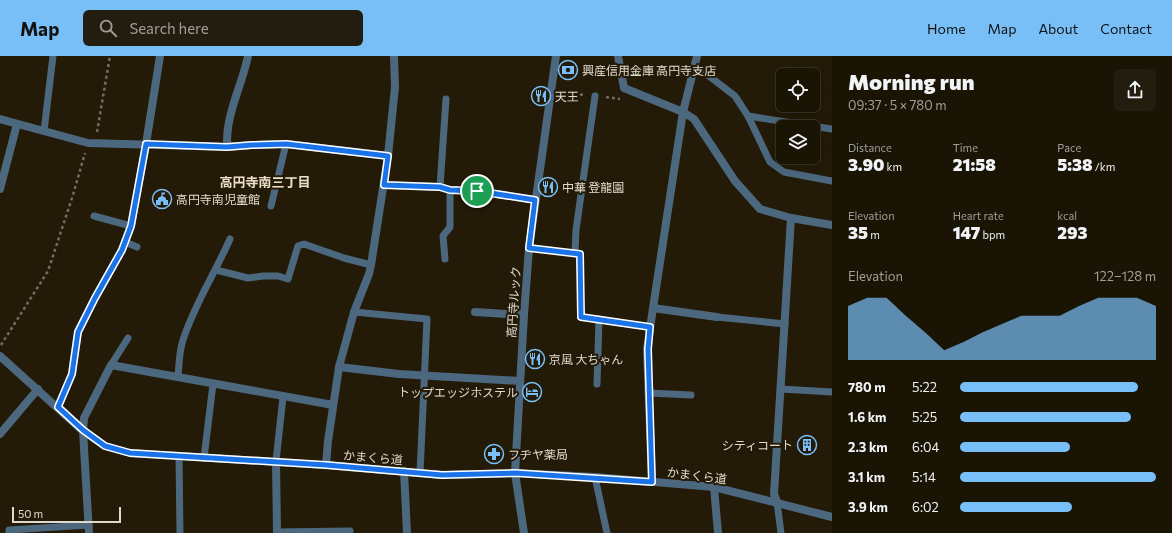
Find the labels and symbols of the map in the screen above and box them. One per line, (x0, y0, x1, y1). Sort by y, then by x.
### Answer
bank icon: 興産信用金庫 高円寺支店 (557, 59, 579, 81)
place label: 興産信用金庫 高円寺支店 (582, 63, 716, 77)
restaurant icon: 天王 (530, 85, 552, 107)
place label: 天王 (555, 89, 579, 103)
district label: 高円寺南三丁目 (219, 174, 311, 190)
pin (460, 174, 494, 208)
restaurant icon: 中華 登龍園 (537, 176, 559, 198)
place label: 中華 登龍園 (562, 180, 624, 194)
public building icon: 高円寺南児童館 (151, 188, 173, 210)
place label: 高円寺南児童館 (176, 192, 260, 206)
street label: 高円寺ルック (504, 266, 522, 338)
restaurant icon: 京風 大ちゃん (524, 348, 546, 370)
place label: 京風 大ちゃん (549, 352, 623, 366)
hotel icon: トップエッジホステル (521, 381, 543, 403)
place label: トップエッジホステル (398, 385, 518, 399)
building icon: シティコート (796, 434, 818, 456)
place label: シティコート (722, 438, 793, 452)
pharmacy icon: フヂヤ薬局 (483, 443, 505, 465)
street label: かまくら道 (342, 447, 404, 467)
place label: フヂヤ薬局 (508, 447, 568, 461)
street label: かまくら道 (666, 464, 728, 486)
scale bar (12, 505, 121, 524)

